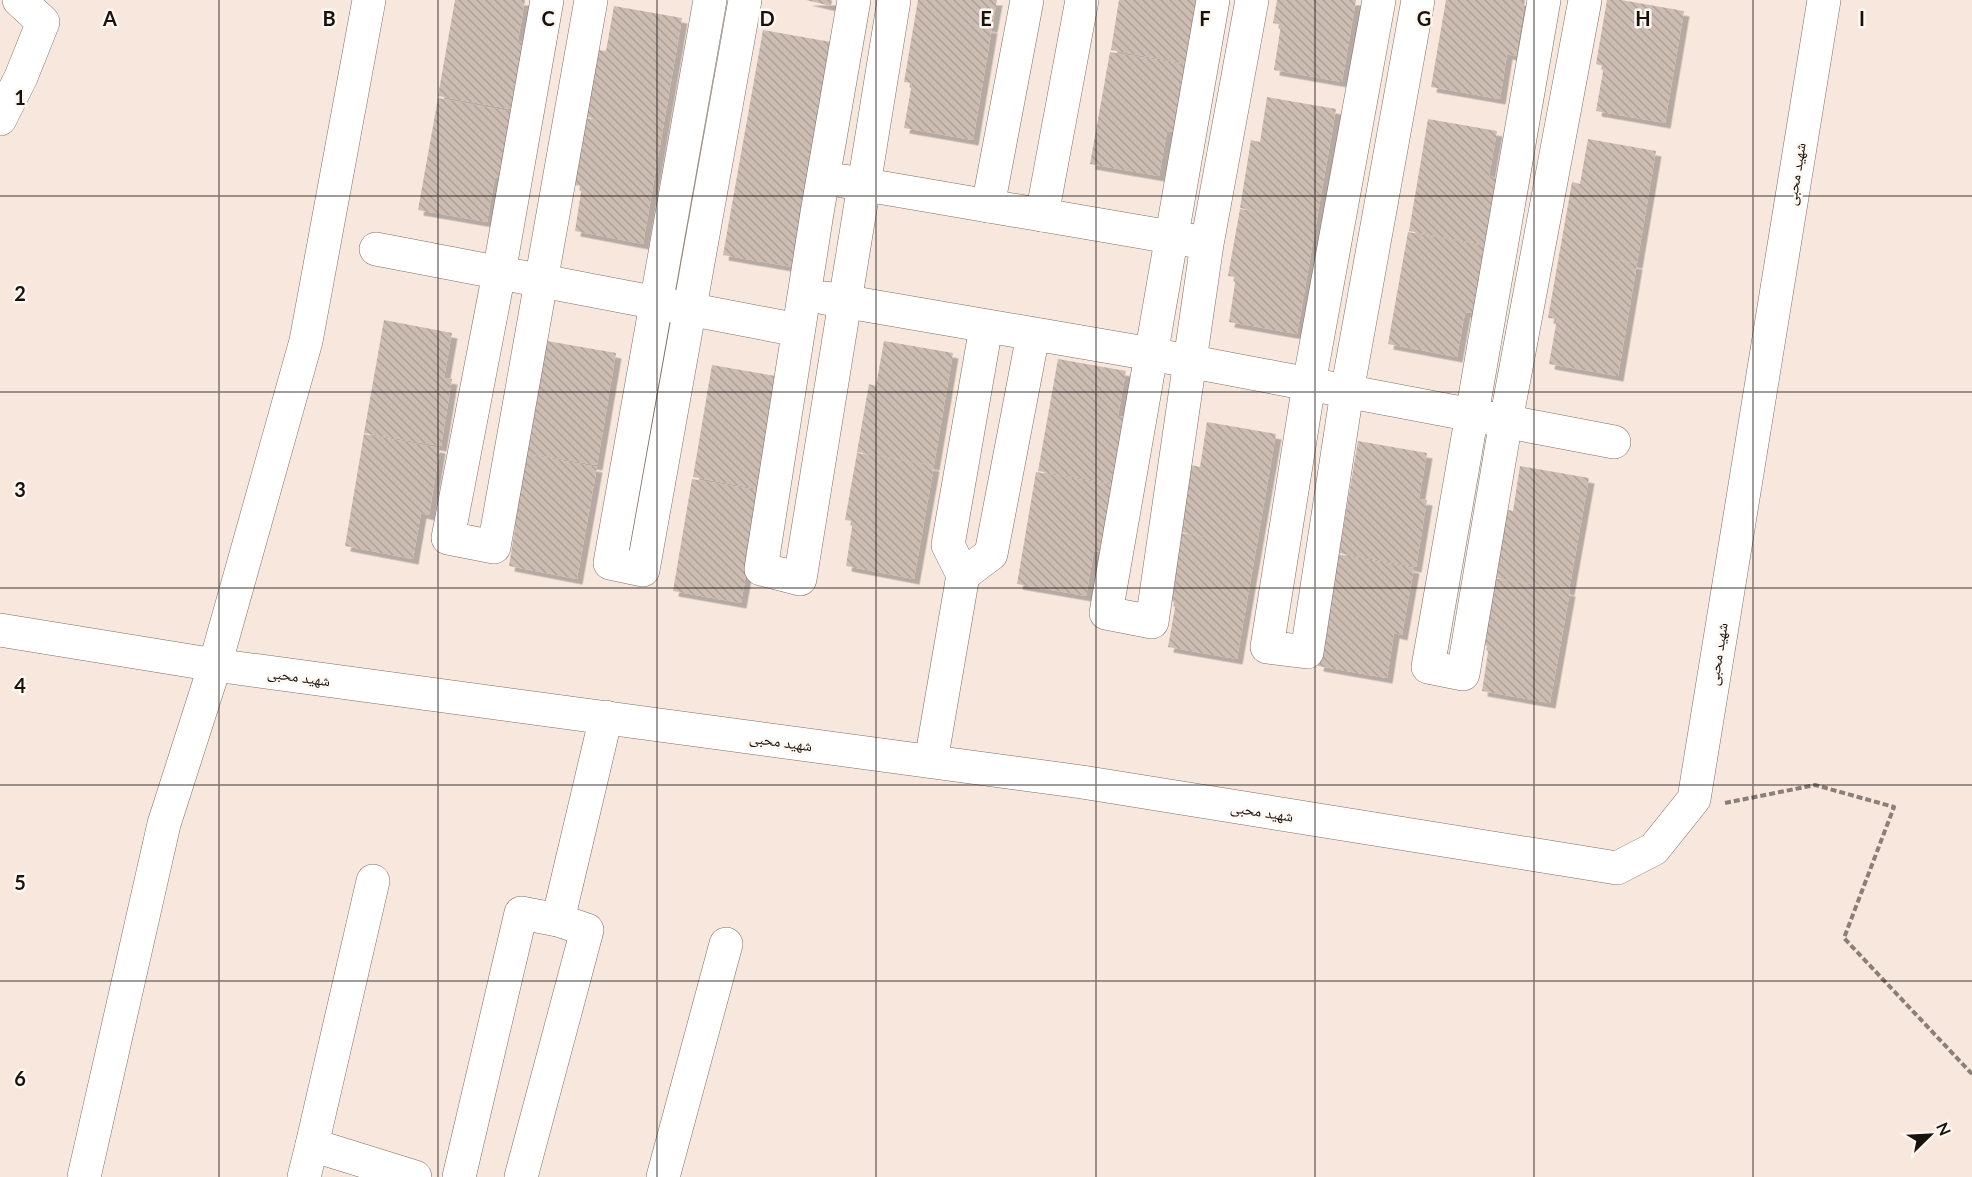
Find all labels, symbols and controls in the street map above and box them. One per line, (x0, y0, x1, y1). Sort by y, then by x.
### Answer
text: A (102, 6, 117, 30)
text: B (322, 6, 336, 30)
text: C (541, 6, 555, 30)
text: D (759, 6, 775, 30)
text: E (980, 6, 992, 30)
text: F (1199, 6, 1211, 30)
text: G (1417, 6, 1431, 30)
text: H (1635, 6, 1651, 30)
text: I (1859, 6, 1865, 30)
text: 1 (14, 85, 26, 109)
street label: شهید محبی (1781, 141, 1811, 207)
text: 2 (14, 281, 26, 305)
text: 3 (14, 477, 26, 501)
street label: شهید محبی (1703, 621, 1733, 687)
street label: شهید محبی (266, 663, 332, 691)
text: 4 (14, 673, 26, 697)
street label: شهید محبی (748, 728, 814, 756)
street label: شهید محبی (1229, 797, 1295, 827)
text: 5 (14, 870, 26, 894)
text: 6 (14, 1066, 26, 1090)
north arrow (1900, 1105, 1960, 1165)
text: N (1933, 1119, 1955, 1138)

